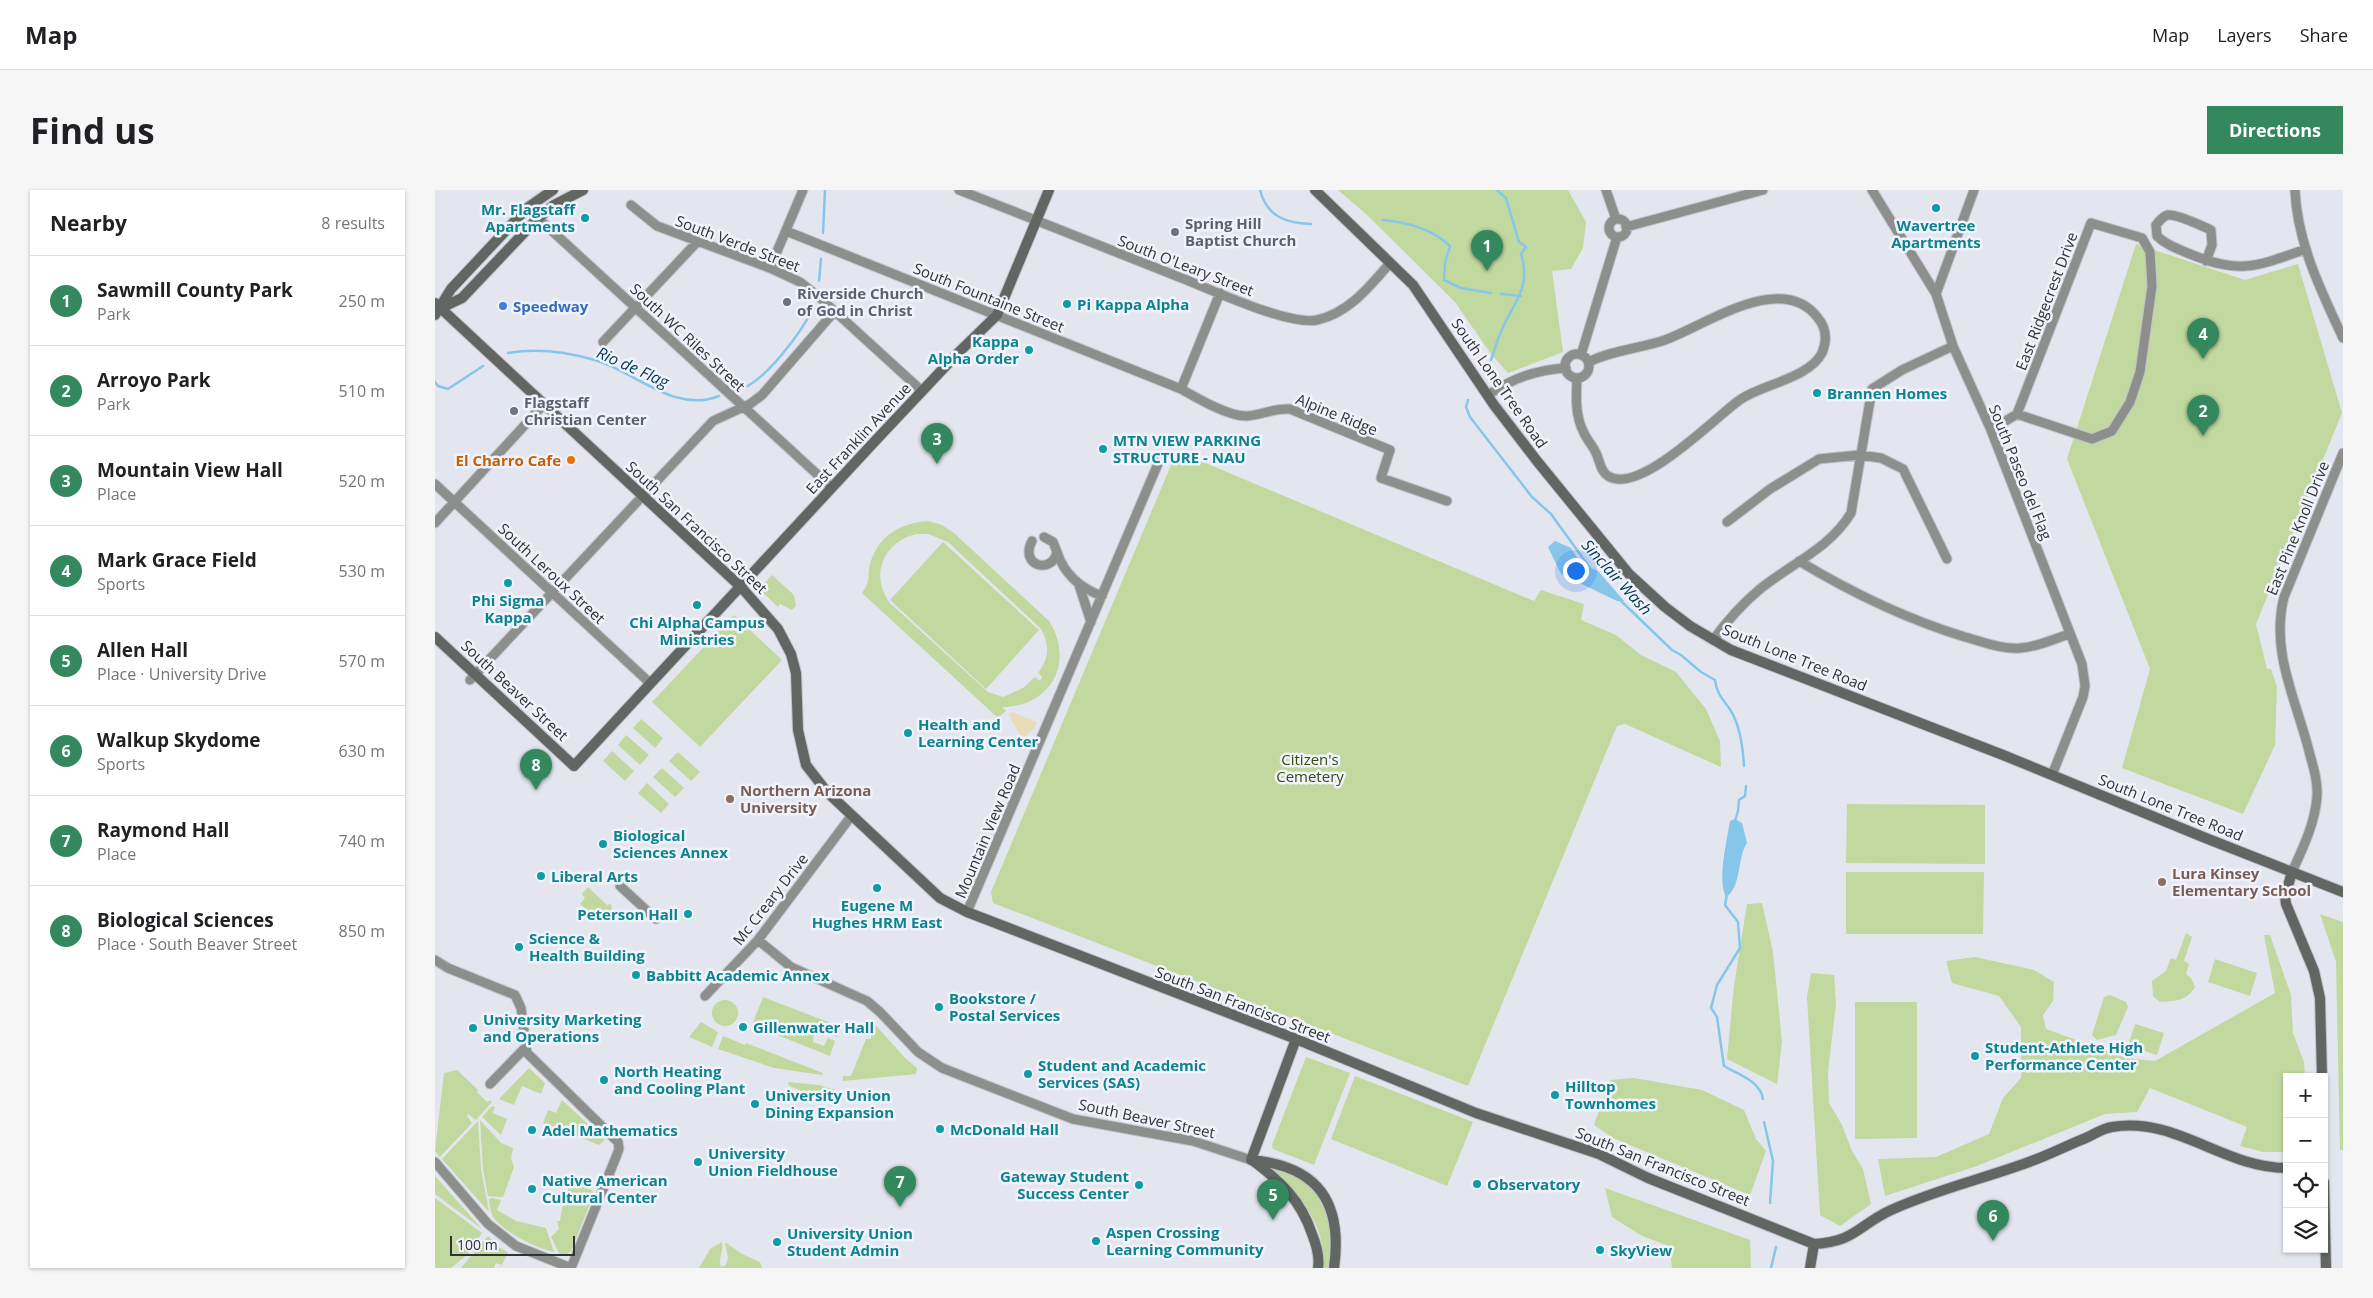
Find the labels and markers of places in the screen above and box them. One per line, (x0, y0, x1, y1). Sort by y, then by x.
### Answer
place label: Mr. Flagstaff Apartments (481, 199, 576, 236)
marker: Wavertree Apartments (1930, 202, 1942, 214)
marker: Mr. Flagstaff Apartments (579, 212, 591, 224)
place label: Spring Hill Baptist Church (1185, 213, 1296, 250)
place label: Wavertree Apartments (1891, 215, 1981, 252)
marker: Spring Hill Baptist Church (1169, 226, 1181, 238)
pin: 1 (1471, 230, 1503, 271)
place label: Riverside Church of God in Christ (797, 283, 924, 320)
place label: Pi Kappa Alpha (1077, 294, 1189, 314)
place label: Speedway (513, 296, 589, 316)
marker: Riverside Church of God in Christ (781, 296, 793, 308)
marker: Pi Kappa Alpha (1061, 298, 1073, 310)
marker: Speedway (497, 300, 509, 312)
pin: 4 (2187, 318, 2219, 359)
place label: Kappa Alpha Order (928, 331, 1019, 368)
marker: Kappa Alpha Order (1023, 344, 1035, 356)
place label: Brannen Homes (1827, 383, 1947, 403)
marker: Brannen Homes (1811, 387, 1823, 399)
place label: Flagstaff Christian Center (524, 392, 647, 429)
pin: 2 (2187, 395, 2219, 436)
marker: Flagstaff Christian Center (508, 405, 520, 417)
pin: 3 (921, 423, 953, 464)
place label: MTN VIEW PARKING STRUCTURE - NAU (1113, 430, 1261, 467)
marker: MTN VIEW PARKING STRUCTURE - NAU (1097, 443, 1109, 455)
place label: El Charro Cafe (456, 450, 561, 470)
marker: El Charro Cafe (565, 454, 577, 466)
marker: Phi Sigma Kappa (502, 577, 514, 589)
place label: Phi Sigma Kappa (472, 590, 544, 627)
marker: Chi Alpha Campus Ministries (691, 599, 703, 611)
place label: Chi Alpha Campus Ministries (629, 612, 765, 649)
place label: Health and Learning Center (918, 714, 1039, 751)
marker: Health and Learning Center (902, 727, 914, 739)
pin: 8 (520, 749, 552, 790)
place label: Northern Arizona University (740, 780, 871, 817)
marker: Northern Arizona University (724, 793, 736, 805)
place label: Biological Sciences Annex (613, 825, 728, 862)
marker: Biological Sciences Annex (597, 838, 609, 850)
place label: Lura Kinsey Elementary School (2172, 863, 2311, 900)
place label: Liberal Arts (551, 866, 638, 886)
marker: Liberal Arts (535, 870, 547, 882)
marker: Lura Kinsey Elementary School (2156, 876, 2168, 888)
marker: Eugene M Hughes HRM East (871, 882, 883, 894)
place label: Eugene M Hughes HRM East (812, 895, 943, 932)
place label: Peterson Hall (577, 904, 678, 924)
marker: Peterson Hall (682, 908, 694, 920)
place label: Science & Health Building (529, 928, 645, 965)
marker: Science & Health Building (513, 941, 525, 953)
place label: Babbitt Academic Annex (646, 965, 830, 985)
marker: Babbitt Academic Annex (630, 969, 642, 981)
place label: Bookstore / Postal Services (949, 988, 1060, 1025)
marker: Bookstore / Postal Services (933, 1001, 945, 1013)
place label: University Marketing and Operations (483, 1009, 642, 1046)
place label: Gillenwater Hall (753, 1017, 874, 1037)
marker: Gillenwater Hall (737, 1021, 749, 1033)
marker: University Marketing and Operations (467, 1022, 479, 1034)
place label: Student-Athlete High Performance Center (1985, 1037, 2143, 1074)
marker: Student-Athlete High Performance Center (1969, 1050, 1981, 1062)
place label: Student and Academic Services (SAS) (1038, 1055, 1206, 1092)
place label: North Heating and Cooling Plant (614, 1061, 746, 1098)
marker: Student and Academic Services (SAS) (1022, 1068, 1034, 1080)
marker: North Heating and Cooling Plant (598, 1074, 610, 1086)
place label: Hilltop Townhomes (1565, 1076, 1656, 1113)
place label: University Union Dining Expansion (765, 1085, 894, 1122)
marker: Hilltop Townhomes (1549, 1089, 1561, 1101)
marker: University Union Dining Expansion (749, 1098, 761, 1110)
place label: McDonald Hall (950, 1119, 1059, 1139)
place label: Adel Mathematics (542, 1120, 678, 1140)
marker: McDonald Hall (934, 1123, 946, 1135)
marker: Adel Mathematics (526, 1124, 538, 1136)
place label: University Union Fieldhouse (708, 1143, 838, 1180)
marker: University Union Fieldhouse (692, 1156, 704, 1168)
pin: 7 (884, 1166, 916, 1207)
place label: Gateway Student Success Center (1000, 1166, 1129, 1203)
place label: Native American Cultural Center (542, 1170, 668, 1207)
place label: Observatory (1487, 1174, 1581, 1194)
marker: Observatory (1471, 1178, 1483, 1190)
marker: Gateway Student Success Center (1133, 1179, 1145, 1191)
pin: 5 (1257, 1179, 1289, 1220)
marker: Native American Cultural Center (526, 1183, 538, 1195)
pin: 6 (1977, 1200, 2009, 1241)
place label: Aspen Crossing Learning Community (1106, 1222, 1264, 1259)
place label: University Union Student Admin (787, 1223, 913, 1260)
marker: Aspen Crossing Learning Community (1090, 1235, 1102, 1247)
marker: University Union Student Admin (771, 1236, 783, 1248)
place label: SkyView (1610, 1240, 1672, 1260)
marker: SkyView (1594, 1244, 1606, 1256)

